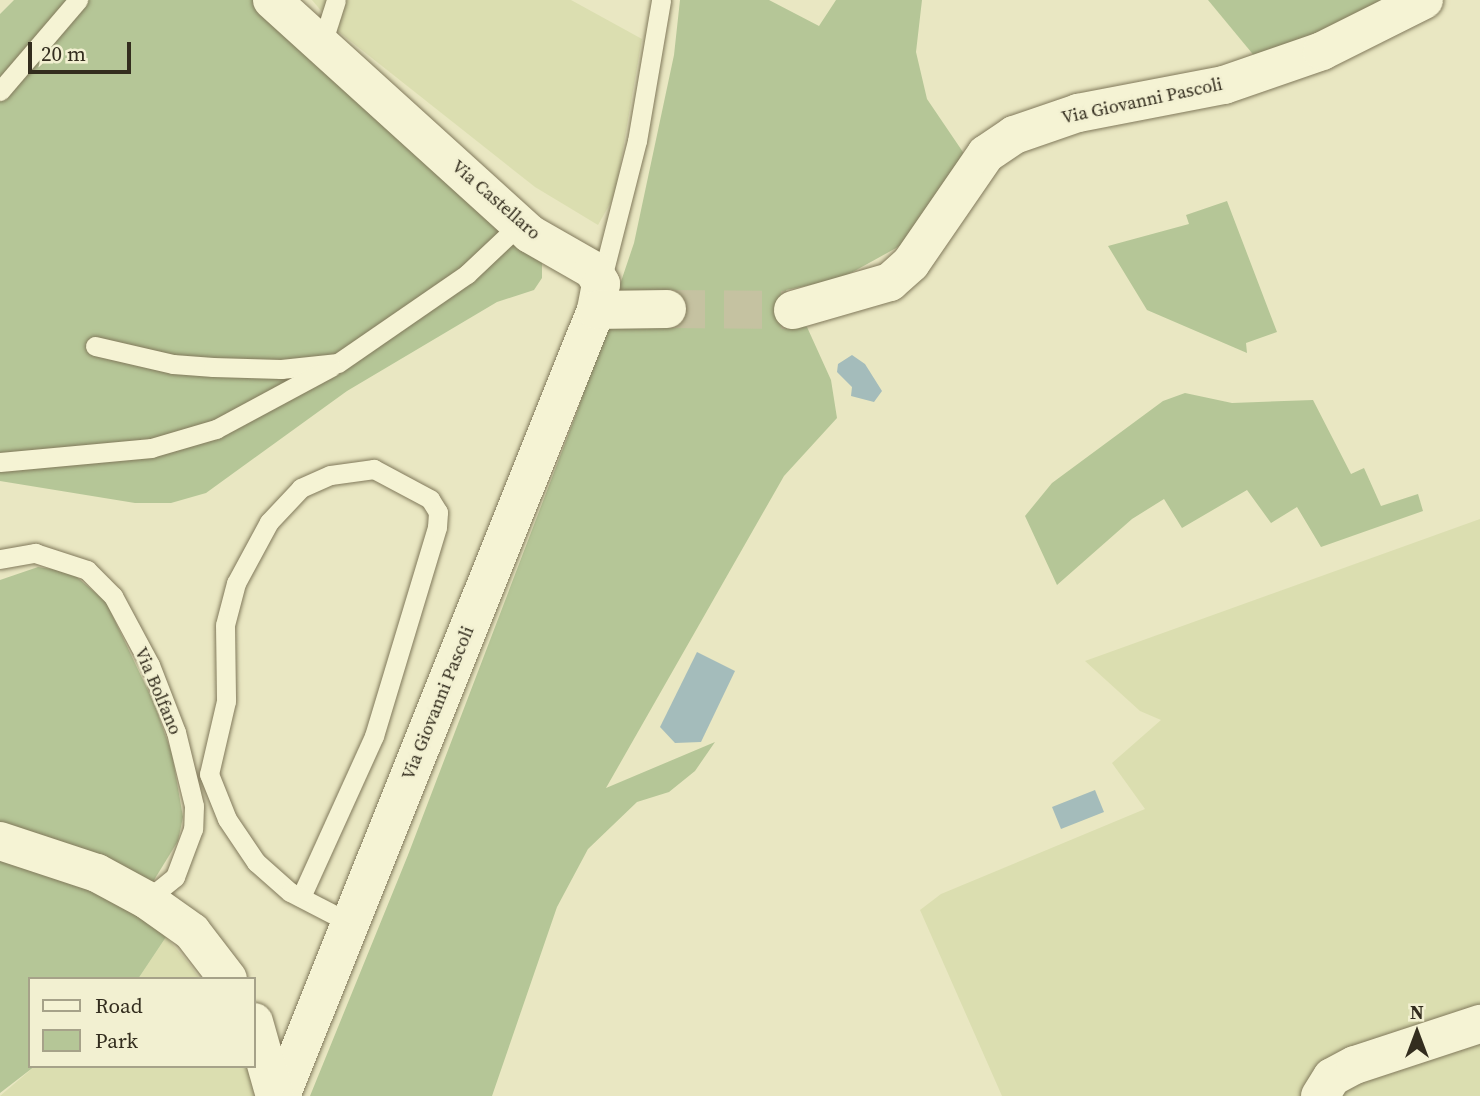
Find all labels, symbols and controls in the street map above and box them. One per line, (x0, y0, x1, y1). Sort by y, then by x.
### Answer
scale bar (32, 28, 135, 72)
text: 20 m (41, 39, 86, 68)
street label: Via Giovanni Pascoli (1060, 73, 1224, 129)
street label: Via Castellaro (447, 156, 545, 244)
street label: Via Giovanni Pascoli (397, 623, 479, 783)
street label: Via Bolfano (130, 644, 186, 738)
legend (28, 977, 256, 1068)
text: Road (95, 991, 143, 1020)
north arrow (1382, 998, 1452, 1068)
text: N (1410, 999, 1424, 1025)
text: Park (95, 1026, 138, 1055)

